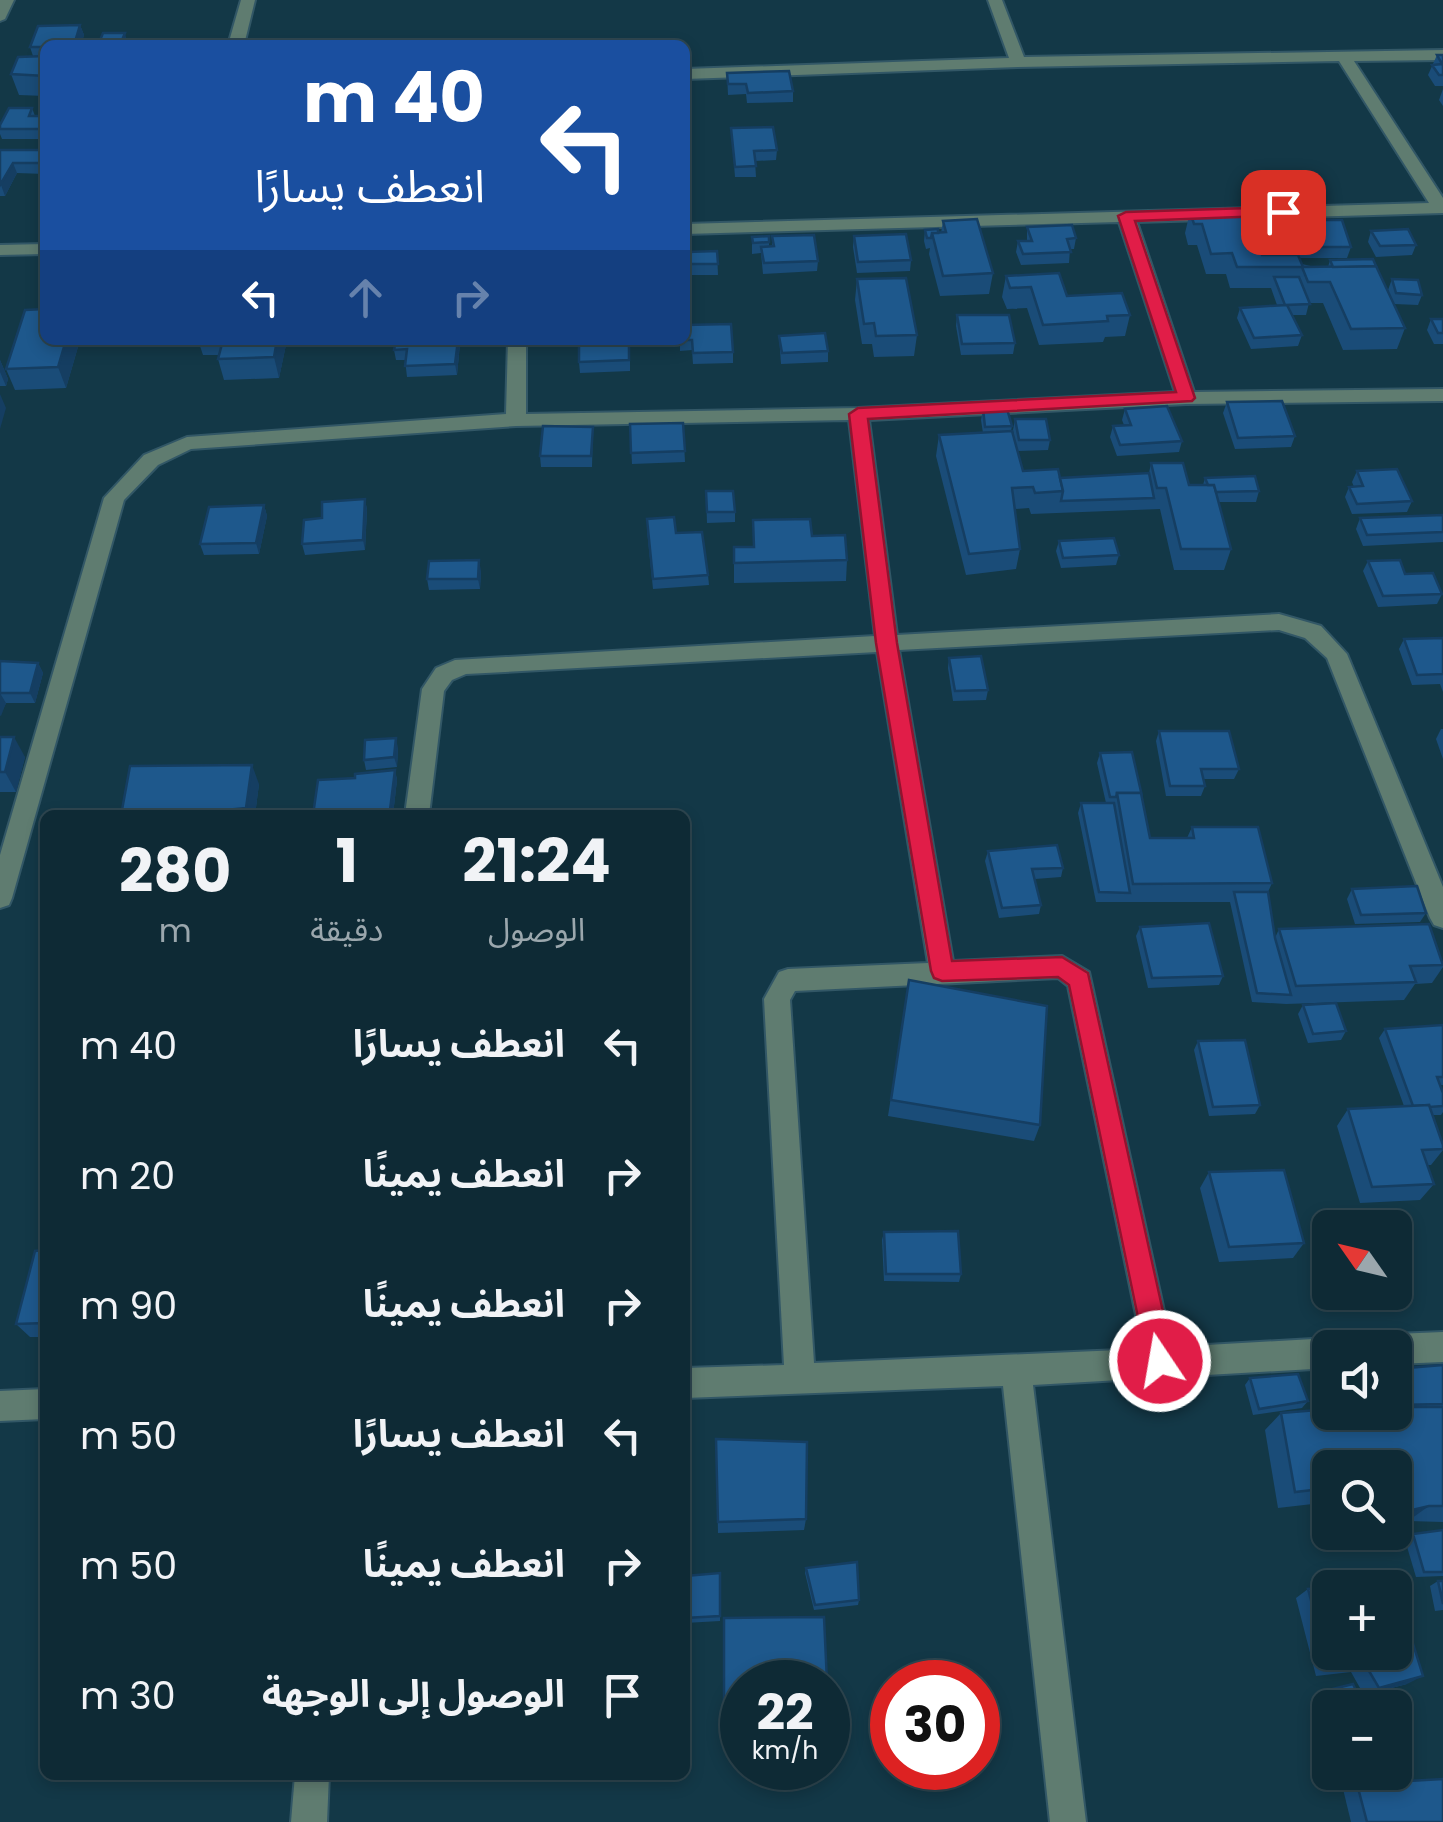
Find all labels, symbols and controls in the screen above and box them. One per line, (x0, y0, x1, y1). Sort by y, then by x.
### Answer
text: 40 m (303, 48, 485, 147)
icon: left (520, 80, 650, 210)
text: انعطف يسارًا (254, 155, 485, 218)
pin (1241, 170, 1326, 255)
icon: arrive (1256, 185, 1311, 240)
icon: left (233, 270, 288, 325)
icon: ahead (338, 270, 393, 325)
icon: right (443, 270, 498, 325)
text: 1 (335, 819, 358, 903)
text: 21:24 (462, 819, 611, 903)
text: 280 (119, 829, 231, 913)
text: دقيقة (310, 907, 383, 952)
text: الوصول (488, 907, 585, 952)
text: m (159, 908, 192, 953)
text: انعطف يسارًا (353, 1017, 565, 1070)
icon: left (595, 1018, 650, 1073)
text: 40 m (80, 1019, 177, 1072)
text: انعطف يمينًا (363, 1147, 565, 1200)
icon: right (595, 1148, 650, 1203)
text: 20 m (80, 1149, 175, 1202)
north arrow (1312, 1210, 1412, 1310)
map controls (1312, 1210, 1412, 1790)
text: انعطف يمينًا (363, 1277, 565, 1330)
icon: right (595, 1278, 650, 1333)
text: 90 m (80, 1279, 177, 1332)
position arrow (1108, 1309, 1212, 1413)
button: sound (1312, 1330, 1412, 1430)
text: انعطف يسارًا (353, 1407, 565, 1460)
icon: left (595, 1408, 650, 1463)
text: 50 m (80, 1409, 177, 1462)
button: search (1312, 1450, 1412, 1550)
text: انعطف يمينًا (363, 1537, 565, 1590)
icon: right (595, 1538, 650, 1593)
text: 50 m (80, 1539, 177, 1592)
button: + (1312, 1570, 1412, 1670)
speed limit sign: 30 (870, 1660, 1000, 1790)
text: الوصول إلى الوجهة (262, 1667, 565, 1720)
icon: arrive (595, 1668, 650, 1723)
text: 30 m (80, 1669, 176, 1722)
text: 22 (756, 1677, 814, 1748)
button: − (1312, 1690, 1412, 1790)
text: km/h (752, 1733, 818, 1768)

